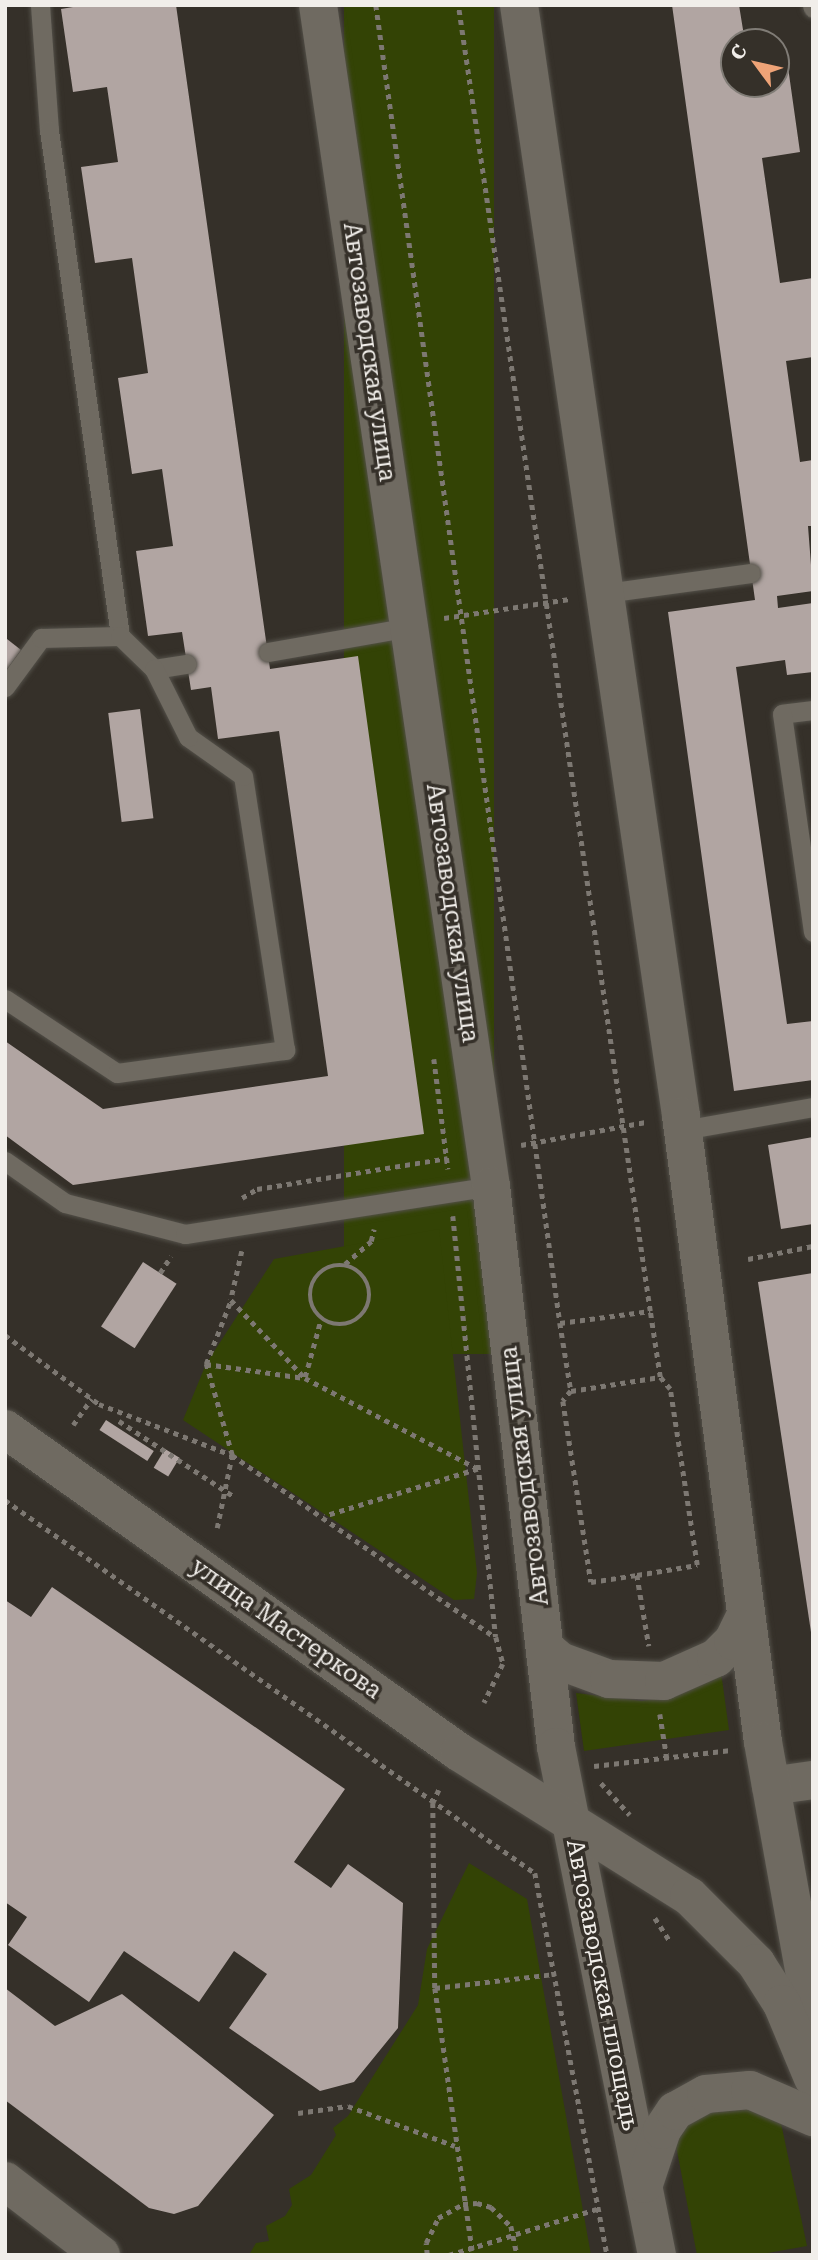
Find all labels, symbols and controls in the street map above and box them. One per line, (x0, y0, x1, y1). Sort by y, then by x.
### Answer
north arrow (720, 28, 790, 98)
text: С (725, 41, 752, 64)
street label: Автозаводская улица (337, 221, 401, 483)
street label: Автозаводская улица (420, 782, 484, 1044)
street label: Автозаводская улица (495, 1345, 555, 1607)
street label: улица Мастеркова (185, 1552, 387, 1706)
street label: Автозаводская площадь (560, 1837, 644, 2133)

